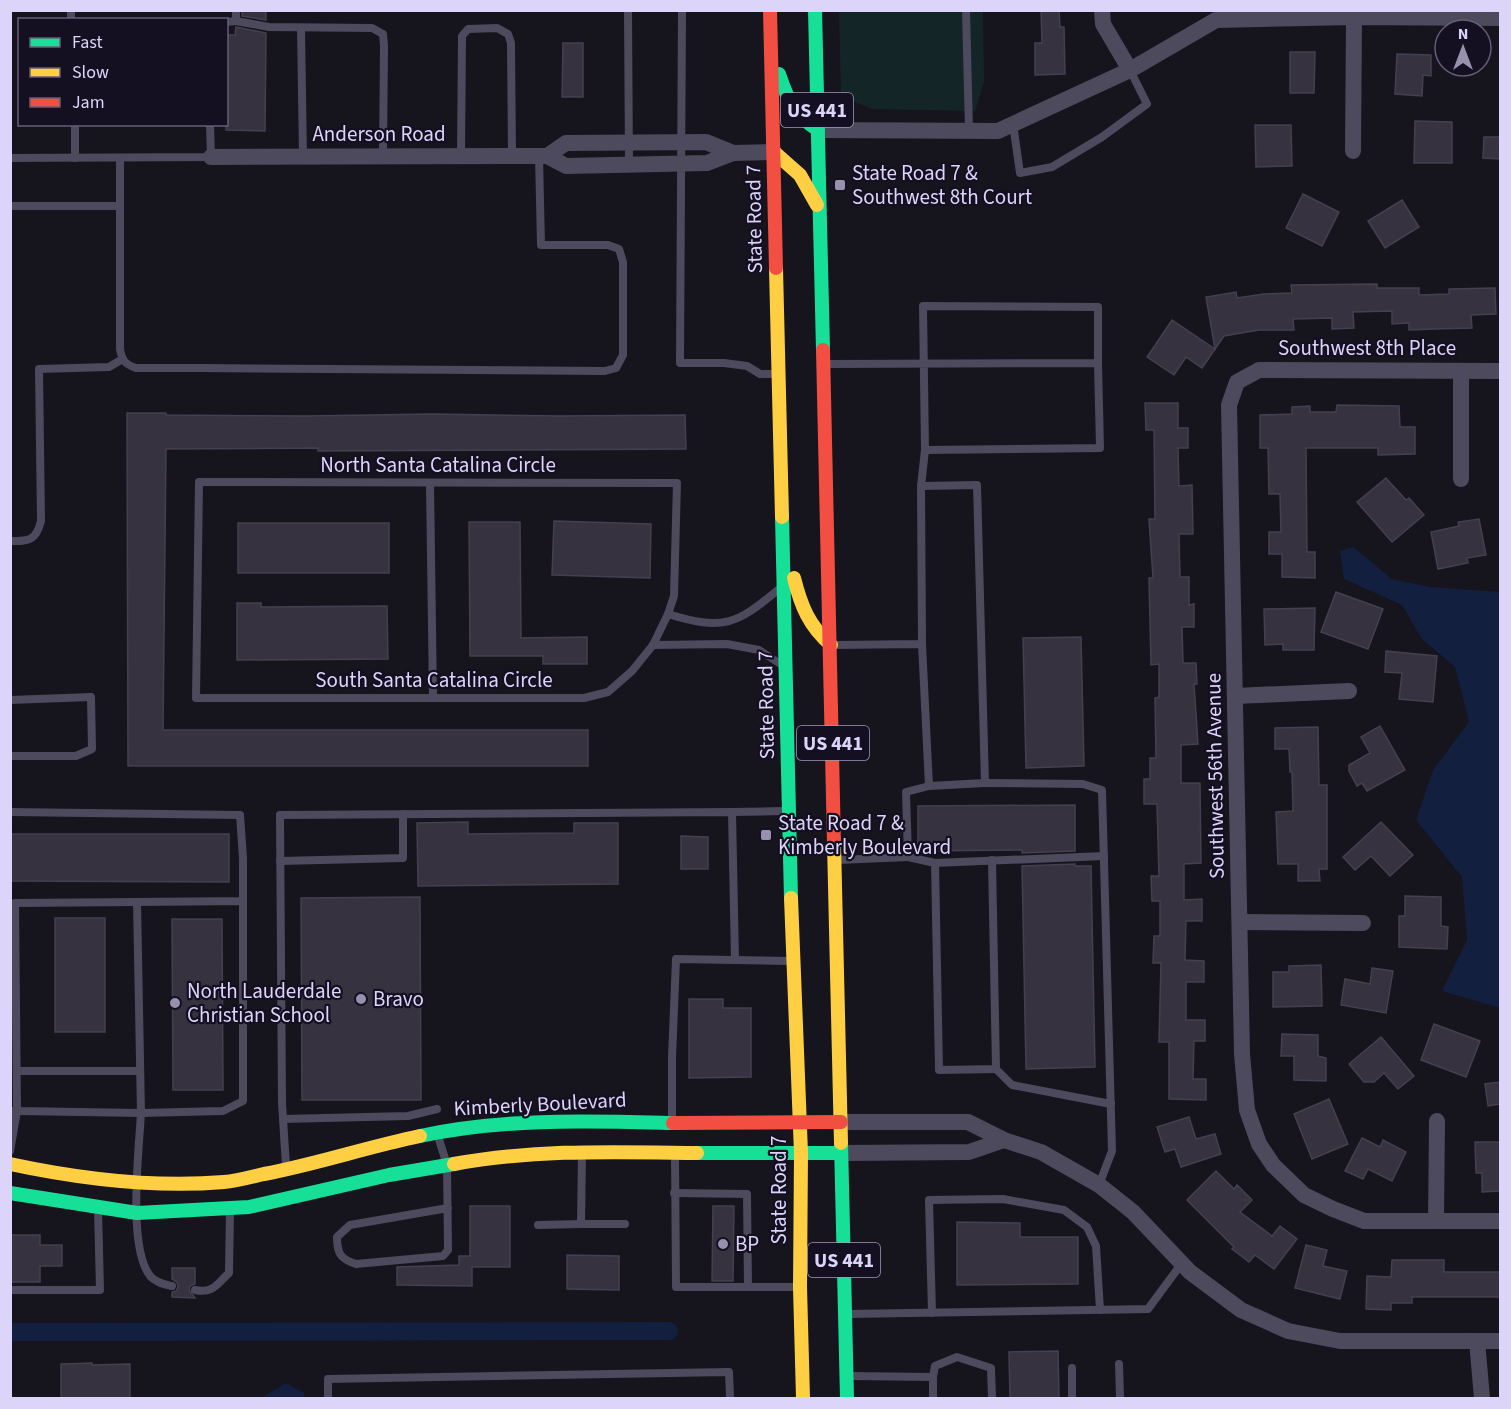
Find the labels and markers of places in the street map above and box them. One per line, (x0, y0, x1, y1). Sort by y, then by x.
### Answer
place label: State Road 7 & Southwest 8th Court (852, 158, 1032, 212)
marker: State Road 7 & Southwest 8th Court (833, 178, 847, 192)
place label: State Road 7 & Kimberly Boulevard (778, 808, 951, 862)
marker: State Road 7 & Kimberly Boulevard (759, 828, 773, 842)
place label: North Lauderdale Christian School (187, 976, 341, 1030)
place label: Bravo (373, 984, 424, 1014)
marker: Bravo (354, 992, 368, 1006)
marker: North Lauderdale Christian School (168, 996, 182, 1010)
place label: BP (735, 1229, 759, 1259)
marker: BP (716, 1237, 730, 1251)

